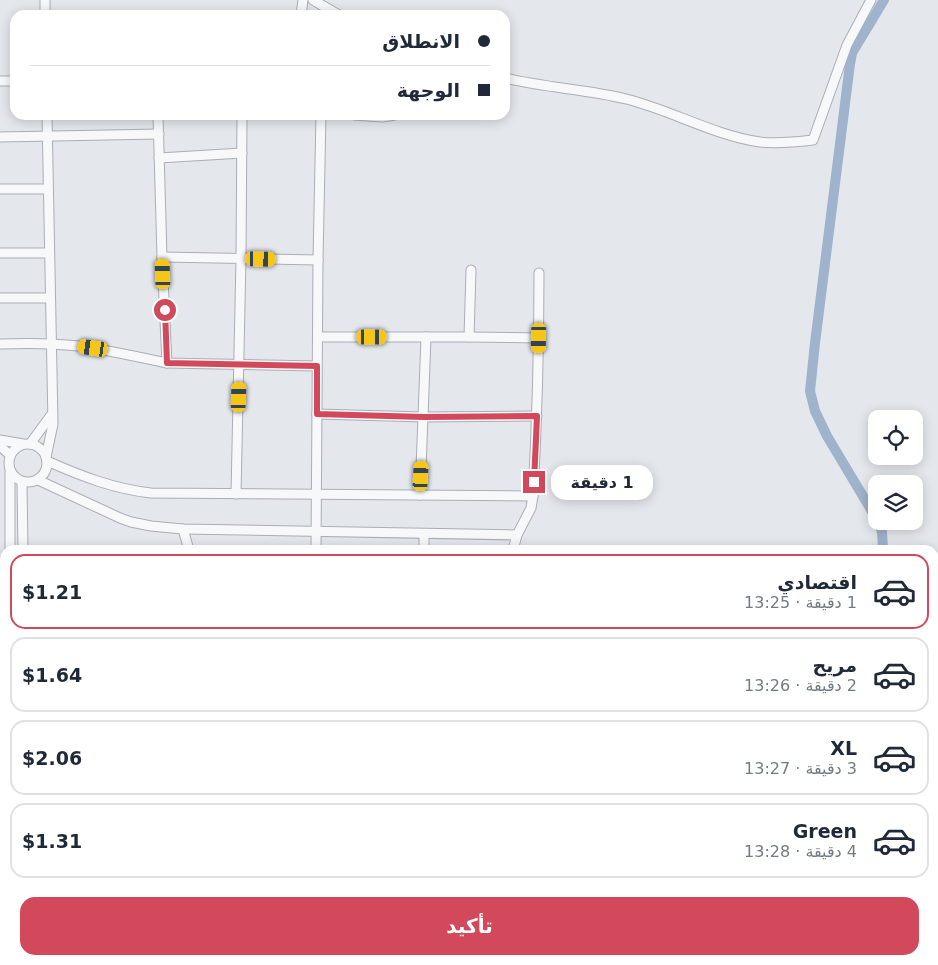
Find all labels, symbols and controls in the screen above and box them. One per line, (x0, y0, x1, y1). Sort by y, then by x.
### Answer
text: الانطلاق (382, 30, 460, 52)
text: الوجهة (397, 79, 460, 101)
car (245, 251, 276, 267)
car (154, 259, 171, 289)
route start (154, 299, 176, 321)
car (531, 323, 546, 353)
car (357, 330, 387, 345)
car (77, 338, 108, 358)
car (230, 382, 247, 412)
map controls (868, 410, 923, 530)
button: locate (868, 410, 923, 465)
car (412, 461, 429, 491)
callout: 1 دقيقة (552, 464, 654, 500)
route end (523, 471, 545, 493)
text: 1 دقيقة (570, 473, 634, 492)
button: layers (868, 475, 923, 530)
icon: car (872, 569, 917, 614)
text: اقتصادي (777, 571, 857, 593)
text: $1.21 (22, 581, 82, 603)
text: 1 دقيقة · 13:25 (744, 593, 857, 612)
icon: car (872, 652, 917, 697)
text: مريح (813, 654, 857, 676)
text: $1.64 (22, 664, 82, 686)
text: 2 دقيقة · 13:26 (744, 676, 857, 695)
icon: car (872, 735, 917, 780)
text: XL (830, 737, 857, 759)
text: $2.06 (22, 747, 82, 769)
text: 3 دقيقة · 13:27 (744, 759, 857, 778)
icon: car (872, 818, 917, 863)
text: Green (793, 820, 857, 842)
text: $1.31 (22, 830, 82, 852)
text: 4 دقيقة · 13:28 (744, 842, 857, 861)
button: تأكيد (20, 897, 919, 955)

